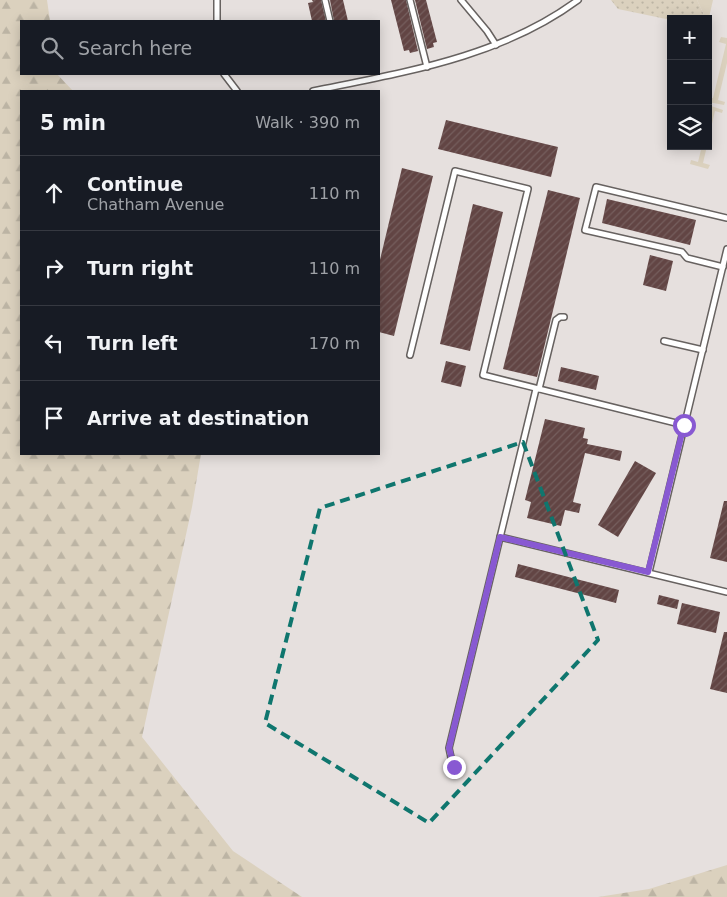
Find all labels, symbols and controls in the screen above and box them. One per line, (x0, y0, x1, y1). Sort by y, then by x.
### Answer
map controls (667, 15, 712, 150)
button: + (667, 15, 712, 60)
search box (20, 20, 380, 75)
icon: search (38, 34, 66, 62)
text: Search here (78, 37, 192, 59)
button: − (667, 60, 712, 105)
button: layers (667, 105, 712, 150)
text: 5 min (40, 111, 106, 135)
text: Walk · 390 m (255, 113, 360, 132)
text: Continue (87, 173, 183, 195)
icon: ahead (40, 179, 68, 207)
text: 110 m (309, 184, 360, 203)
text: Chatham Avenue (87, 195, 224, 214)
icon: right (40, 254, 68, 282)
text: Turn right (87, 257, 193, 279)
text: 110 m (309, 259, 360, 278)
icon: left (40, 329, 68, 357)
text: Turn left (87, 332, 178, 354)
text: 170 m (309, 334, 360, 353)
icon: arrive (40, 404, 68, 432)
text: Arrive at destination (87, 407, 309, 429)
route start (673, 414, 696, 437)
route end (443, 756, 466, 779)

